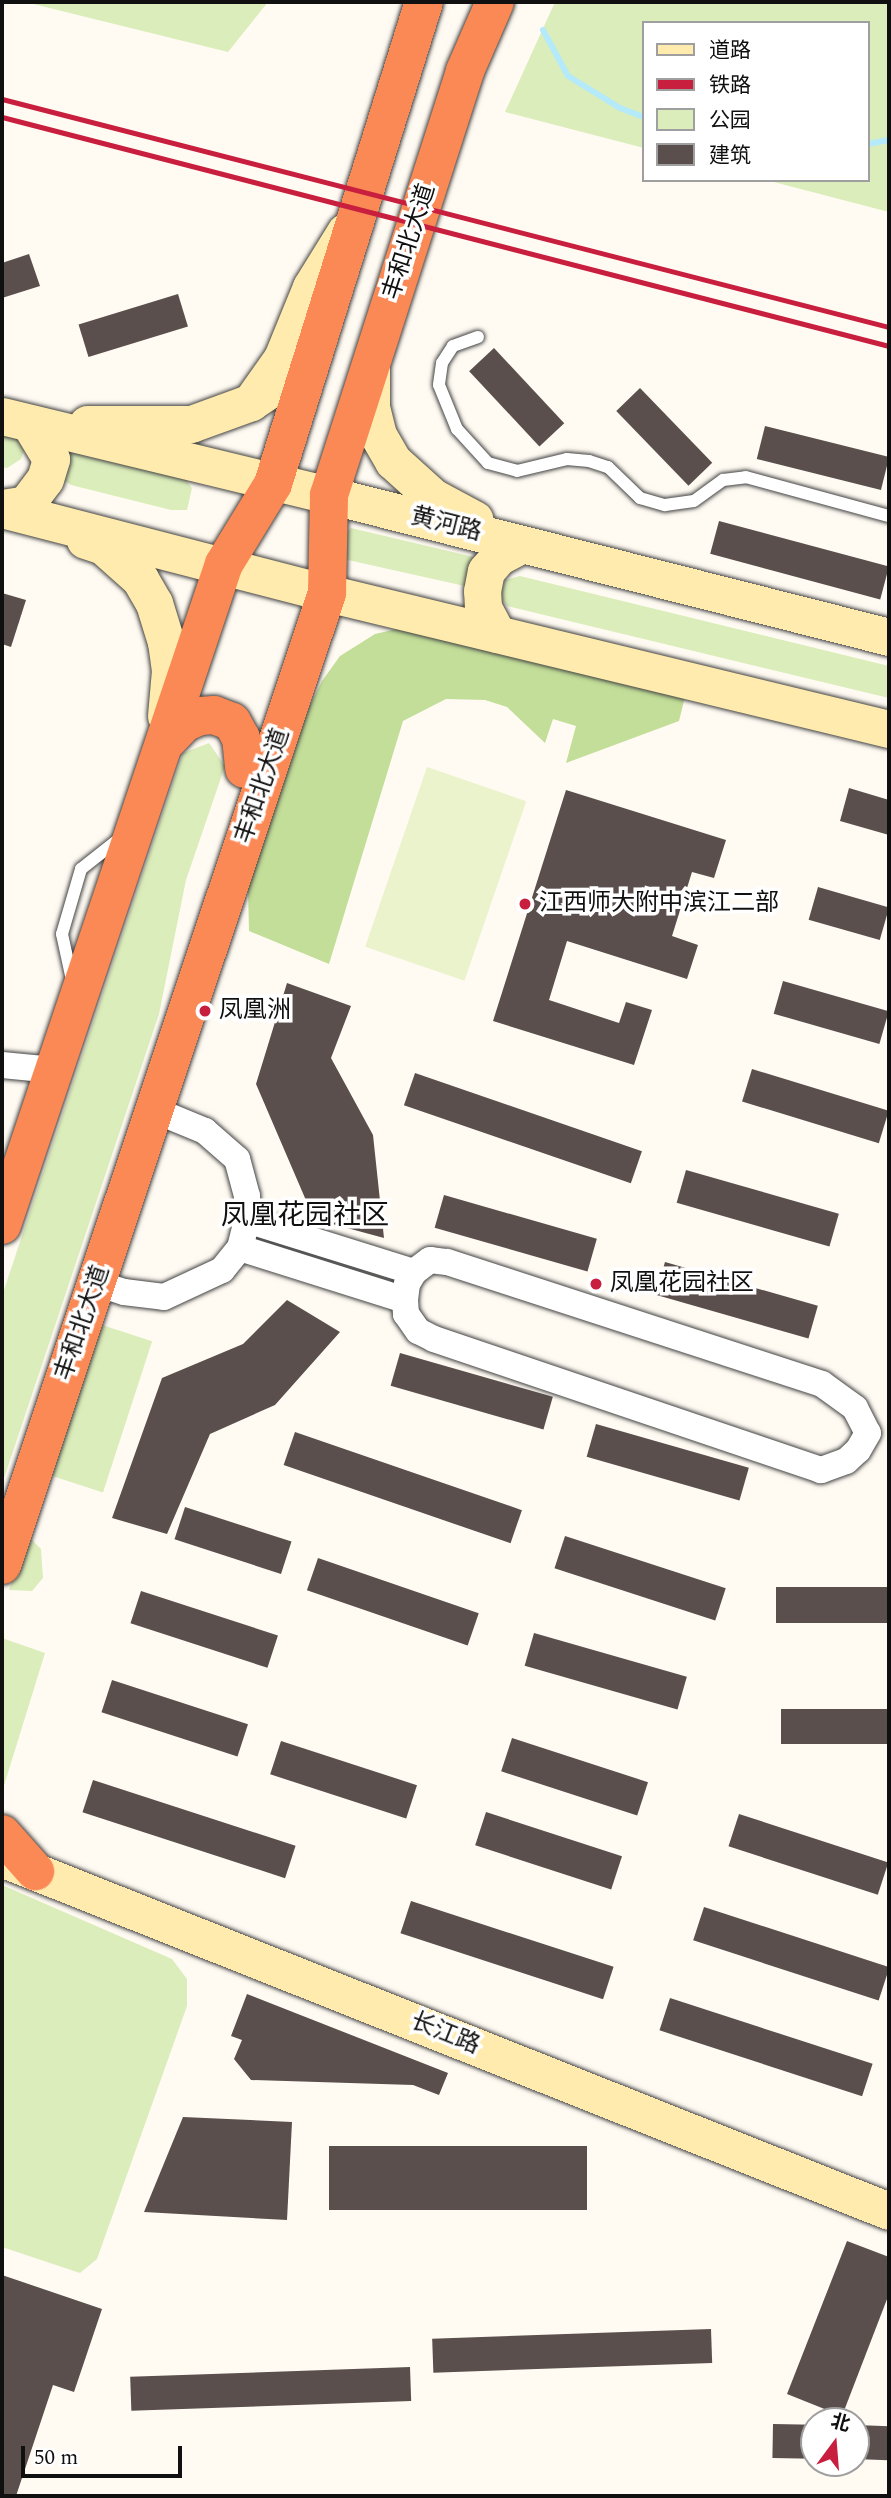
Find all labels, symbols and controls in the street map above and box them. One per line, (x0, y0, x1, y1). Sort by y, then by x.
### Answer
legend (642, 21, 870, 182)
text: 道路 (709, 35, 751, 67)
text: 铁路 (709, 70, 751, 102)
text: 公园 (709, 105, 751, 137)
text: 建筑 (709, 140, 751, 172)
street label: 丰和北大道 (378, 180, 442, 304)
street label: 黄河路 (408, 502, 484, 548)
street label: 丰和北大道 (230, 725, 296, 847)
place label: 江西师大附中滨江二部 (539, 890, 779, 918)
marker: 江西师大附中滨江二部 (517, 896, 533, 912)
place label: 凤凰洲 (219, 997, 291, 1025)
marker: 凤凰洲 (197, 1003, 213, 1019)
district label: 凤凰花园社区 (221, 1199, 389, 1233)
street label: 丰和北大道 (50, 1262, 116, 1384)
place label: 凤凰花园社区 (610, 1270, 754, 1298)
marker: 凤凰花园社区 (588, 1276, 604, 1292)
street label: 长江路 (406, 2007, 484, 2061)
north arrow (800, 2407, 870, 2477)
text: 北 (827, 2407, 854, 2440)
scale bar (24, 2432, 186, 2476)
text: 50 m (34, 2442, 78, 2474)

